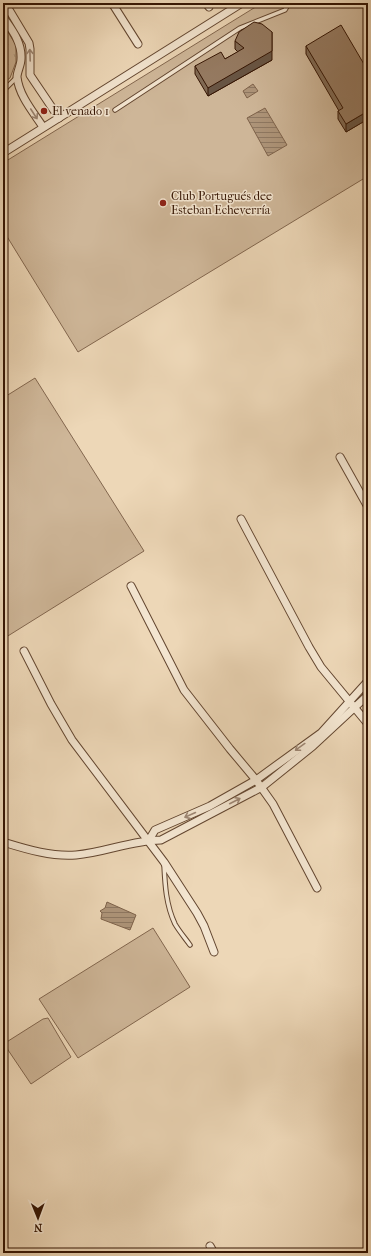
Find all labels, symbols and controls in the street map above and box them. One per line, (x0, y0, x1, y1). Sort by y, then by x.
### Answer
one-way arrow (27, 49, 34, 62)
place label: El venado 1 (52, 104, 109, 118)
marker: El venado 1 (39, 106, 49, 116)
one-way arrow (31, 108, 39, 120)
place label: Club Portugués dee Esteban Echeverría (171, 189, 272, 217)
marker: Club Portugués dee Esteban Echeverría (158, 198, 168, 208)
one-way arrow (295, 743, 306, 752)
one-way arrow (228, 797, 240, 805)
one-way arrow (184, 812, 196, 819)
north arrow (18, 1198, 58, 1238)
text: N (33, 1221, 42, 1234)

